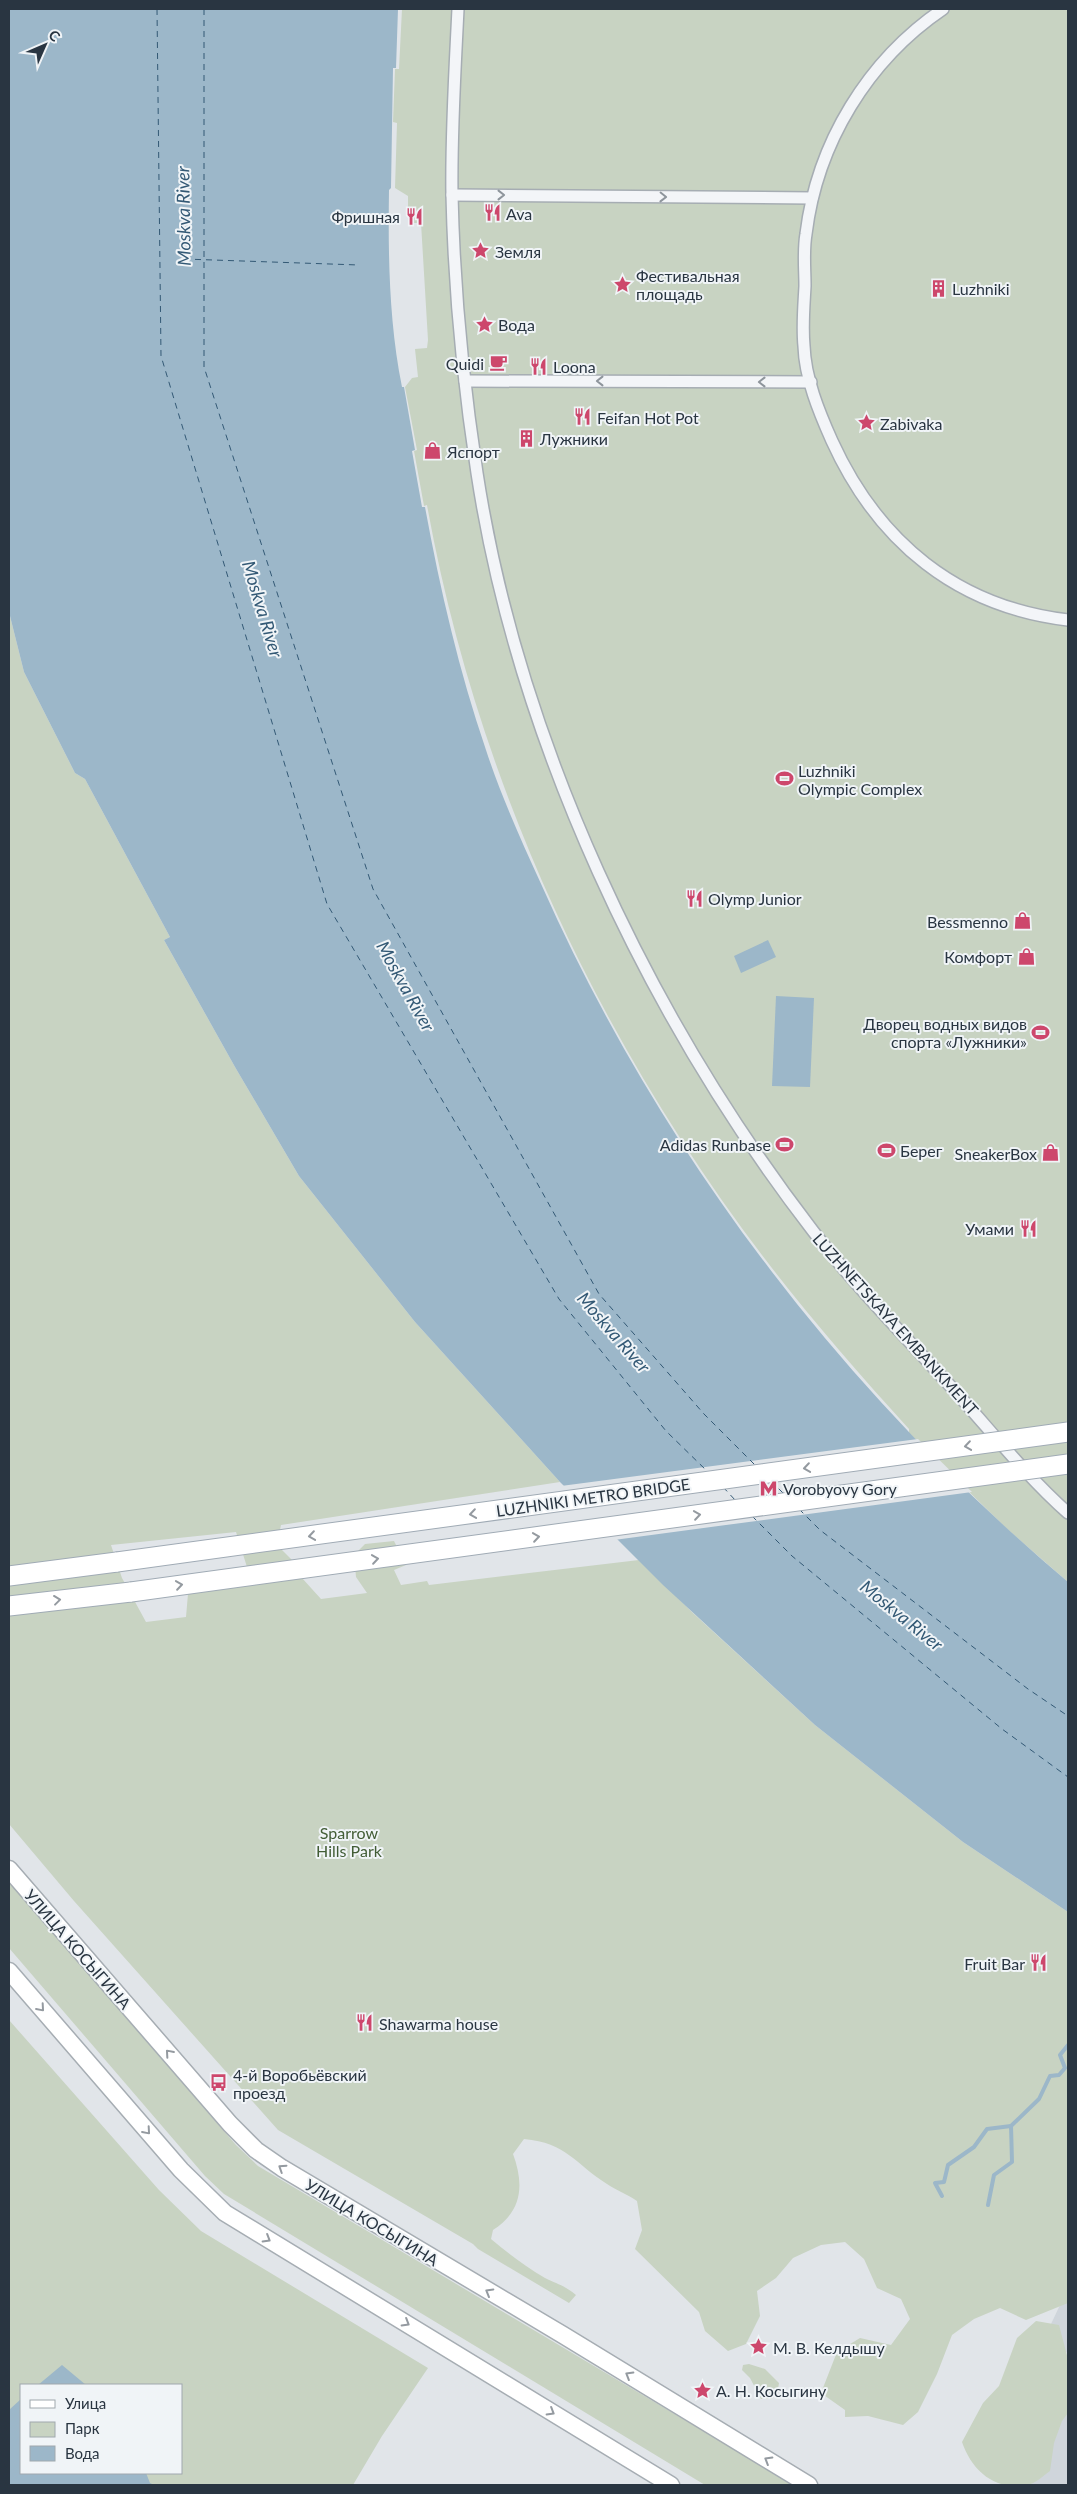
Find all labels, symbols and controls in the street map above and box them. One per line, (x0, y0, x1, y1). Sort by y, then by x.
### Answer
north arrow (20, 20, 70, 70)
text: С (45, 26, 64, 45)
water label: Moskva River (171, 165, 195, 266)
one-way arrow (497, 190, 505, 201)
one-way arrow (660, 192, 668, 202)
restaurant icon: Ava (482, 203, 502, 223)
place label: Ava (506, 204, 532, 223)
restaurant icon: Фришная (404, 206, 424, 226)
place label: Фришная (331, 207, 400, 226)
place icon: Земля (471, 241, 491, 261)
place label: Земля (495, 242, 541, 261)
place label: Фестивальная площадь (636, 266, 740, 303)
place icon: Фестивальная площадь (612, 274, 632, 294)
building icon: Luzhniki (928, 278, 948, 298)
place label: Luzhniki (952, 279, 1010, 298)
place icon: Вода (474, 314, 494, 334)
place label: Вода (498, 315, 535, 334)
cafe icon: Quidi (488, 353, 508, 373)
place label: Quidi (446, 354, 484, 373)
restaurant icon: Loona (529, 356, 549, 376)
place label: Loona (553, 357, 596, 376)
one-way arrow (595, 376, 603, 386)
one-way arrow (758, 377, 766, 387)
restaurant icon: Feifan Hot Pot (573, 407, 593, 427)
place label: Feifan Hot Pot (597, 408, 699, 427)
place icon: Zabivaka (856, 413, 876, 433)
place label: Zabivaka (880, 414, 942, 433)
building icon: Лужники (516, 428, 536, 448)
place label: Лужники (539, 429, 608, 448)
shop icon: Яспорт (423, 441, 443, 461)
place label: Яспорт (446, 442, 500, 461)
water label: Moskva River (238, 558, 288, 661)
place label: Luzhniki Olympic Complex (798, 761, 922, 798)
sports icon: Luzhniki Olympic Complex (774, 769, 794, 789)
restaurant icon: Olymp Junior (684, 888, 704, 908)
place label: Olymp Junior (708, 889, 802, 908)
shop icon: Bessmenno (1012, 911, 1032, 931)
place label: Bessmenno (927, 912, 1008, 931)
water label: Moskva River (372, 937, 440, 1036)
shop icon: Комфорт (1016, 946, 1036, 966)
place label: Комфорт (944, 947, 1012, 966)
place label: Дворец водных видов спорта «Лужники» (863, 1014, 1027, 1051)
sports icon: Дворец водных видов спорта «Лужники» (1031, 1022, 1051, 1042)
sports icon: Adidas Runbase (775, 1134, 795, 1154)
place label: Adidas Runbase (660, 1135, 771, 1154)
sports icon: Берег (876, 1140, 896, 1160)
place label: Берег (900, 1141, 943, 1160)
shop icon: SneakerBox (1041, 1143, 1061, 1163)
place label: SneakerBox (954, 1144, 1037, 1163)
restaurant icon: Умами (1018, 1218, 1038, 1238)
place label: Умами (965, 1219, 1014, 1238)
street label: LUZHNETSKAYA EMBANKMENT (809, 1229, 983, 1419)
water label: Moskva River (573, 1287, 656, 1377)
one-way arrow (964, 1440, 972, 1451)
one-way arrow (803, 1462, 811, 1473)
street label: LUZHNIKI METRO BRIDGE (495, 1474, 691, 1520)
metro station icon: Vorobyovy Gory (759, 1478, 779, 1498)
place label: Vorobyovy Gory (783, 1479, 898, 1498)
one-way arrow (468, 1508, 476, 1519)
one-way arrow (693, 1510, 701, 1521)
one-way arrow (307, 1530, 315, 1541)
one-way arrow (532, 1532, 540, 1543)
one-way arrow (371, 1554, 379, 1565)
water label: Moskva River (856, 1575, 948, 1655)
one-way arrow (175, 1581, 183, 1591)
one-way arrow (53, 1595, 61, 1606)
park label: Sparrow Hills Park (316, 1823, 383, 1860)
street label: УЛИЦА КОСЫГИНА (21, 1885, 135, 2013)
restaurant icon: Fruit Bar (1029, 1953, 1049, 1973)
place label: Fruit Bar (964, 1954, 1025, 1973)
one-way arrow (35, 2002, 44, 2011)
restaurant icon: Shawarma house (355, 2013, 375, 2033)
place label: Shawarma house (379, 2014, 498, 2033)
one-way arrow (165, 2049, 174, 2058)
place label: 4-й Воробьёвский проезд (233, 2065, 367, 2102)
bus stop icon: 4-й Воробьёвский проезд (209, 2073, 229, 2093)
one-way arrow (141, 2125, 150, 2134)
one-way arrow (278, 2165, 288, 2174)
street label: УЛИЦА КОСЫГИНА (302, 2175, 442, 2269)
one-way arrow (261, 2232, 270, 2242)
one-way arrow (486, 2289, 495, 2299)
one-way arrow (400, 2317, 409, 2327)
place icon: М. В. Келдышу (749, 2337, 769, 2357)
place label: М. В. Келдышу (773, 2338, 885, 2357)
one-way arrow (625, 2372, 634, 2382)
place icon: А. Н. Косыгину (692, 2380, 712, 2400)
place label: А. Н. Косыгину (716, 2381, 827, 2400)
legend (20, 2384, 182, 2474)
text: Улица (65, 2394, 106, 2412)
one-way arrow (546, 2405, 555, 2415)
text: Парк (65, 2419, 100, 2437)
text: Вода (65, 2444, 100, 2462)
one-way arrow (764, 2457, 773, 2466)

